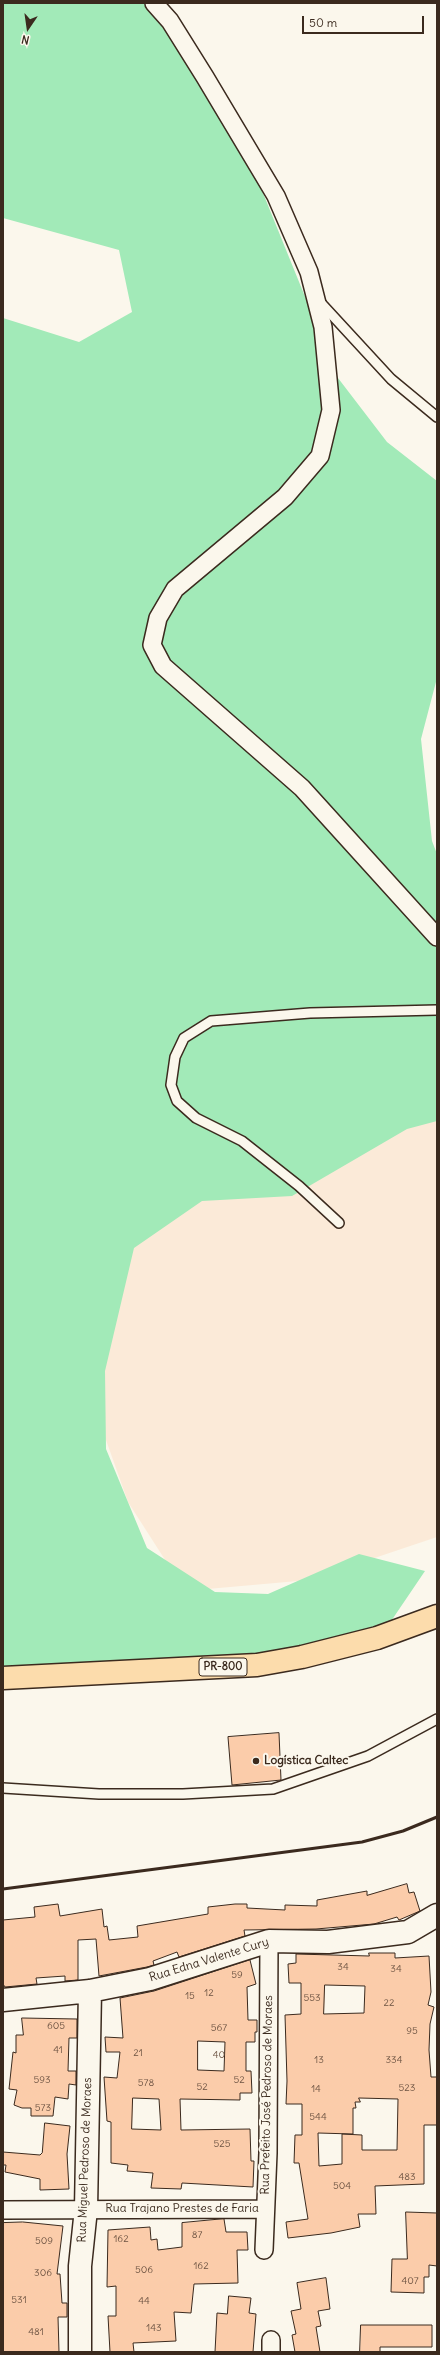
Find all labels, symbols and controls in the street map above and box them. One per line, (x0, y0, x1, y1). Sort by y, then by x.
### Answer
north arrow (8, 8, 48, 48)
scale bar (304, 8, 426, 34)
text: 50 m (309, 15, 337, 30)
text: N (20, 32, 31, 47)
road number: PR-800 (199, 1658, 247, 1676)
place label: Logística Caltec (264, 1754, 348, 1768)
marker: Logística Caltec (251, 1756, 261, 1766)
street label: Rua Edna Valente Cury (147, 1935, 271, 1985)
house number: 34 (337, 1961, 349, 1973)
house number: 34 (390, 1963, 402, 1975)
house number: 59 (231, 1969, 243, 1981)
house number: 12 (204, 1987, 214, 1999)
house number: 15 (185, 1990, 195, 2002)
house number: 553 (303, 1992, 321, 2004)
street label: Rua Prefeito José Pedroso de Moraes (258, 1995, 276, 2195)
house number: 22 (384, 1997, 394, 2009)
house number: 605 (47, 2020, 65, 2032)
house number: 567 (211, 2022, 227, 2034)
house number: 95 (406, 2025, 418, 2037)
house number: 41 (53, 2044, 63, 2056)
house number: 21 (133, 2047, 143, 2059)
house number: 40 (213, 2049, 225, 2061)
house number: 13 (314, 2054, 324, 2066)
house number: 334 (385, 2054, 403, 2066)
house number: 593 (33, 2074, 51, 2086)
house number: 52 (233, 2074, 245, 2086)
street label: Rua Miguel Pedroso de Moraes (75, 2077, 95, 2243)
house number: 578 (138, 2077, 154, 2089)
house number: 52 (196, 2081, 208, 2093)
house number: 523 (399, 2082, 415, 2094)
house number: 14 (311, 2083, 321, 2095)
house number: 573 (35, 2102, 51, 2114)
house number: 544 (309, 2111, 327, 2123)
house number: 525 (214, 2138, 230, 2150)
house number: 483 (398, 2171, 416, 2183)
house number: 504 (333, 2180, 351, 2192)
street label: Rua Trajano Prestes de Faria (105, 2202, 259, 2216)
house number: 87 (192, 2229, 202, 2241)
house number: 162 (113, 2233, 129, 2245)
house number: 509 (35, 2235, 53, 2247)
house number: 162 (193, 2260, 209, 2272)
house number: 506 (135, 2264, 153, 2276)
house number: 306 (34, 2267, 52, 2279)
house number: 407 (401, 2275, 419, 2287)
house number: 531 (11, 2294, 27, 2306)
house number: 44 (138, 2295, 150, 2307)
house number: 143 (146, 2322, 162, 2334)
house number: 481 (28, 2326, 44, 2338)

